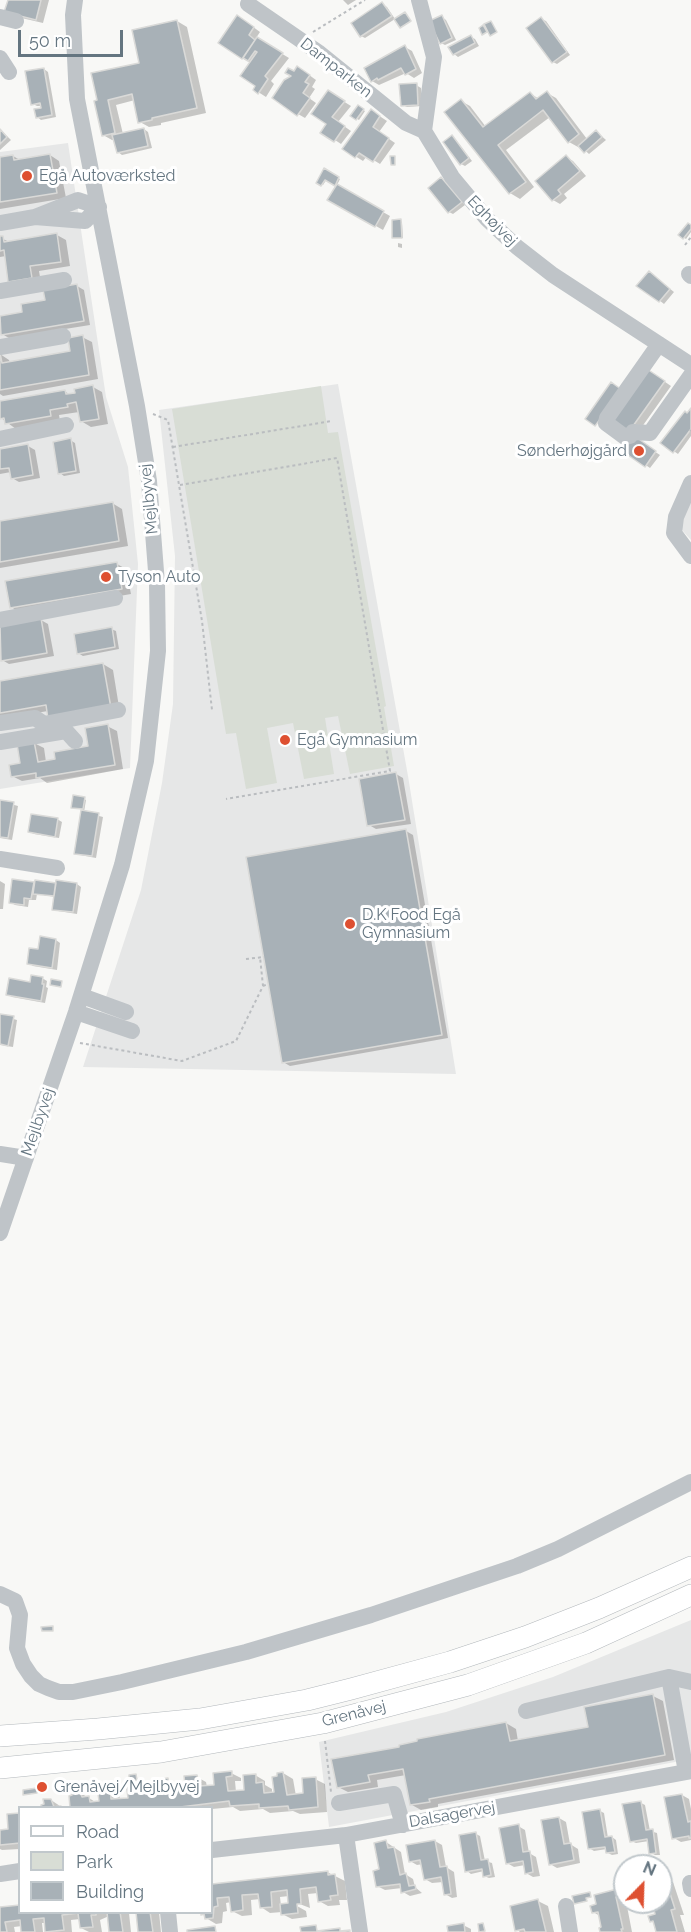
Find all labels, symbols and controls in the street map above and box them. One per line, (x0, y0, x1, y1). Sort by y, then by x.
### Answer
scale bar (21, 18, 126, 56)
text: 50 m (29, 30, 71, 51)
street label: Damparken (296, 34, 376, 102)
place label: Egå Autoværksted (39, 166, 175, 186)
marker: Egå Autoværksted (20, 169, 34, 183)
street label: Eghøjvej (463, 192, 521, 250)
place label: Sønderhøjgård (517, 441, 627, 461)
marker: Sønderhøjgård (632, 444, 646, 458)
street label: Mejlbyvej (136, 463, 162, 535)
place label: Tyson Auto (118, 567, 200, 587)
marker: Tyson Auto (99, 570, 113, 584)
place label: Egå Gymnasium (297, 730, 417, 750)
marker: Egå Gymnasium (278, 733, 292, 747)
place label: D.K Food Egå Gymnasium (362, 905, 461, 943)
marker: D.K Food Egå Gymnasium (343, 917, 357, 931)
street label: Mejlbyvej (17, 1085, 59, 1159)
street label: Grenåvej (320, 1697, 388, 1731)
place label: Grenåvej/Mejlbyvej (54, 1777, 200, 1797)
marker: Grenåvej/Mejlbyvej (35, 1780, 49, 1794)
street label: Dalsagervej (407, 1798, 497, 1832)
legend (18, 1806, 213, 1914)
text: Road (76, 1821, 119, 1842)
text: Park (76, 1851, 113, 1872)
north arrow (613, 1854, 673, 1914)
text: N (640, 1858, 659, 1880)
text: Building (76, 1881, 144, 1902)

